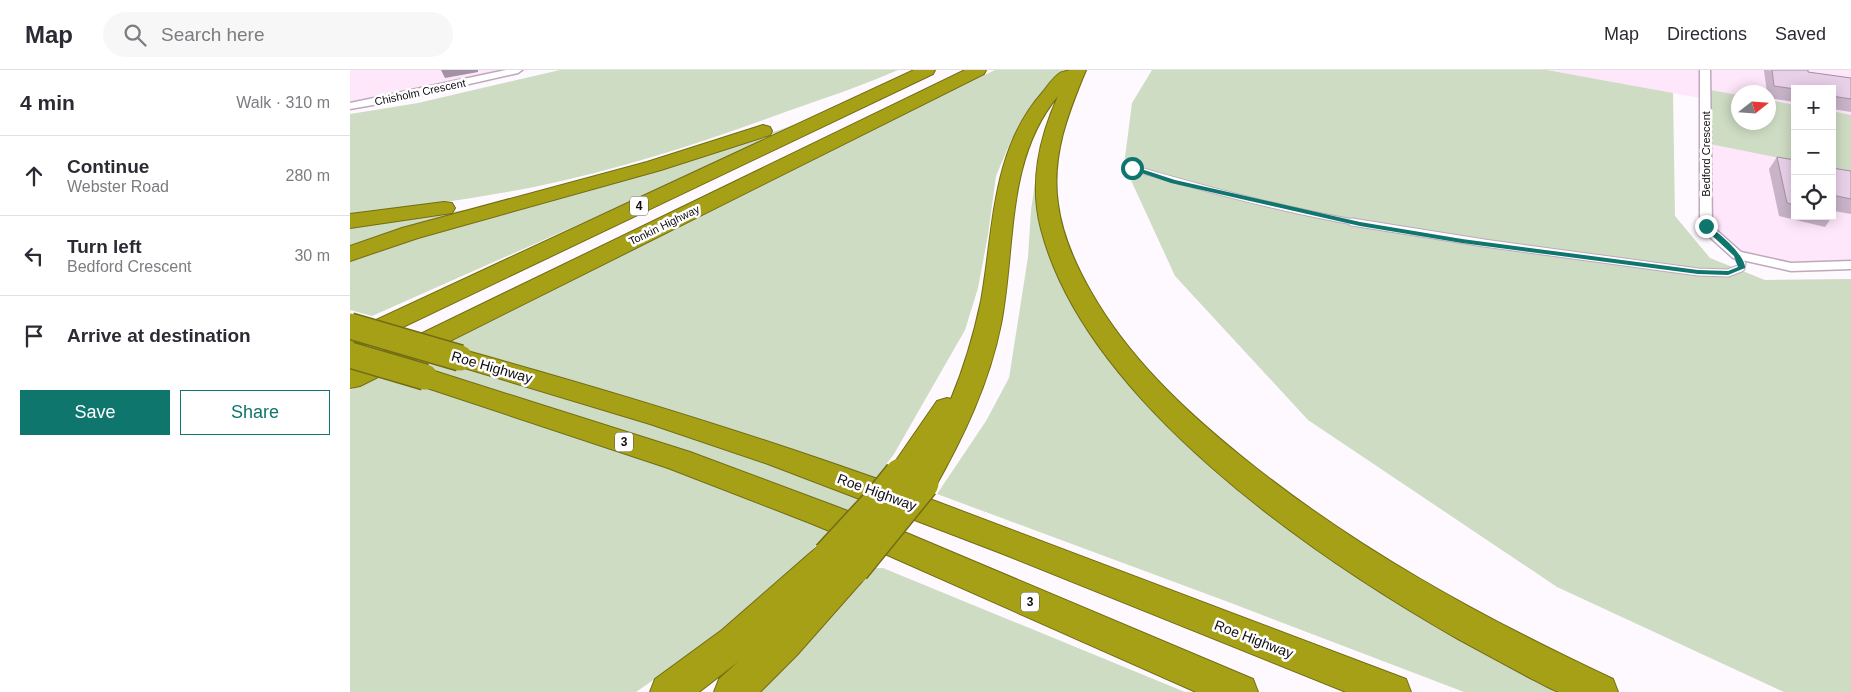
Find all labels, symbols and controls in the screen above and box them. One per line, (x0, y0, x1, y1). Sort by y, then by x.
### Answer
search box (103, 12, 453, 57)
text: Map (25, 21, 73, 48)
icon: search (121, 21, 149, 49)
text: Search here (161, 24, 265, 45)
text: Map (1604, 24, 1639, 44)
text: Directions (1667, 24, 1747, 44)
text: Saved (1775, 24, 1826, 44)
street label: Chisholm Crescent (373, 76, 467, 108)
north arrow (1731, 85, 1776, 130)
map controls (1791, 85, 1836, 220)
button: + (1791, 85, 1836, 130)
text: 4 min (20, 91, 75, 114)
text: Walk · 310 m (236, 94, 330, 111)
street label: Bedford Crescent (1700, 111, 1712, 197)
button: − (1791, 130, 1836, 175)
text: Continue (67, 156, 149, 177)
route start (1121, 157, 1144, 180)
icon: ahead (20, 162, 48, 190)
text: 280 m (286, 167, 330, 184)
button: locate (1791, 175, 1836, 220)
text: Webster Road (67, 178, 169, 195)
road number: 4 (630, 196, 648, 216)
street label: Tonkin Highway (627, 203, 702, 247)
route end (1695, 215, 1718, 238)
text: Turn left (67, 236, 142, 257)
icon: left (20, 242, 48, 270)
text: 30 m (294, 247, 330, 264)
text: Bedford Crescent (67, 258, 192, 275)
icon: arrive (20, 322, 48, 350)
text: Arrive at destination (67, 325, 251, 346)
street label: Roe Highway (450, 348, 534, 386)
button: Save (20, 390, 170, 435)
button: Share (180, 390, 330, 435)
road number: 3 (615, 432, 633, 452)
street label: Roe Highway (835, 470, 919, 514)
road number: 3 (1021, 592, 1039, 612)
street label: Roe Highway (1212, 617, 1296, 661)

